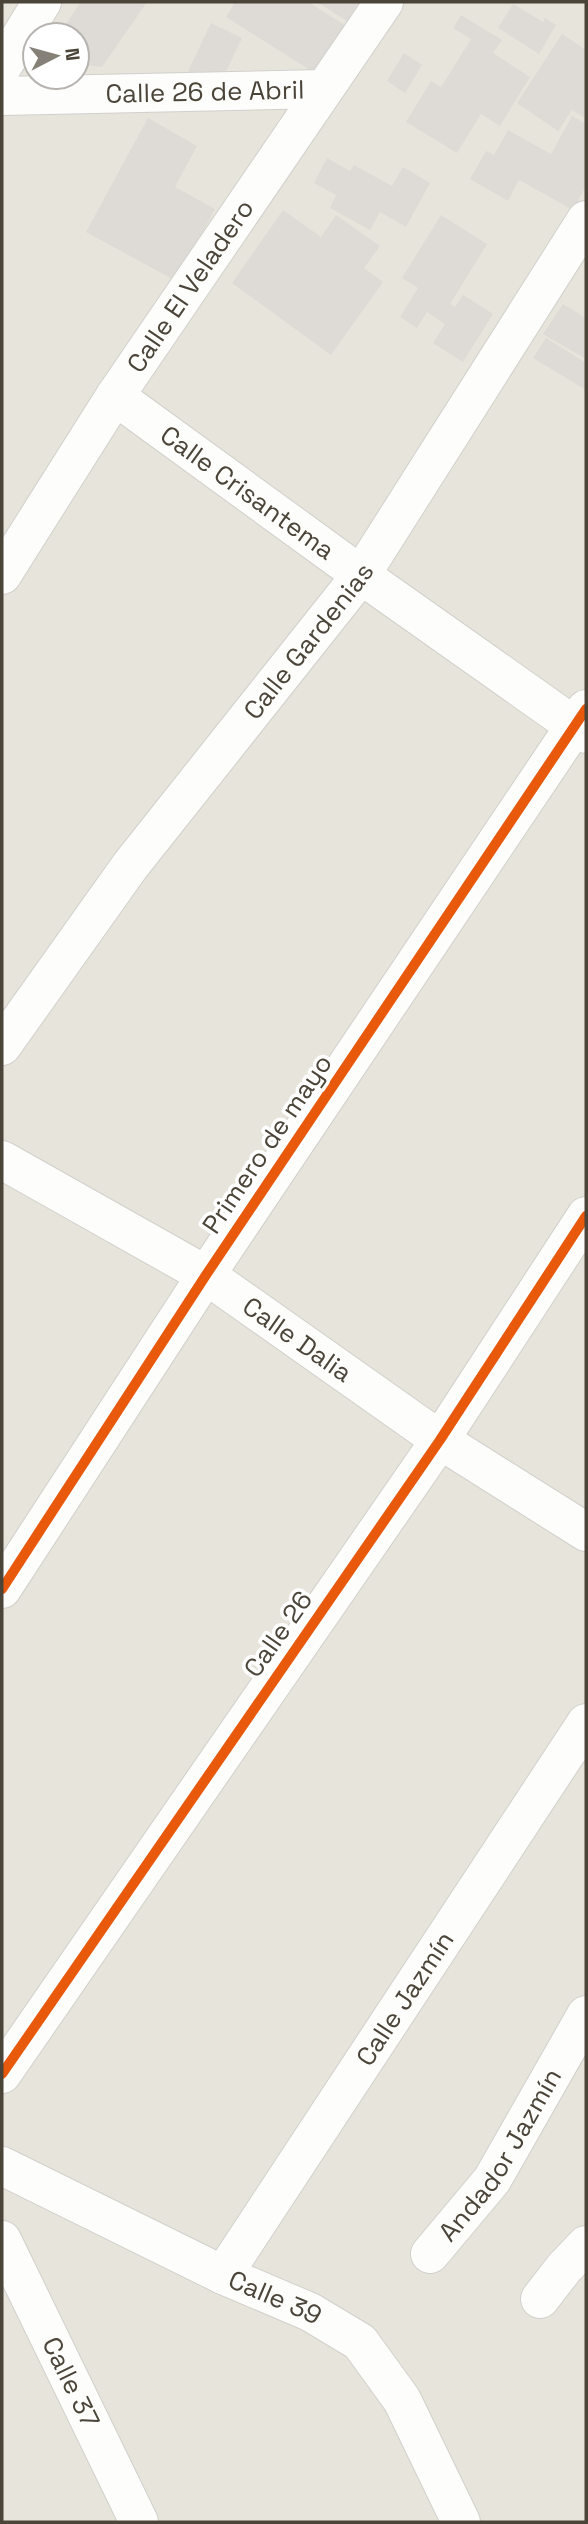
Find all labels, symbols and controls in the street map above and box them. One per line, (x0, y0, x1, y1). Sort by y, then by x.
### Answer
north arrow (21, 21, 91, 91)
text: N (59, 47, 86, 62)
street label: Calle 26 de Abril (105, 72, 305, 111)
street label: Calle El Veladero (119, 192, 261, 379)
street label: Calle Crisantema (154, 418, 342, 567)
street label: Calle Gardenias (236, 557, 381, 726)
street label: Primero de mayo (194, 1048, 340, 1240)
street label: Calle Dalia (236, 1289, 359, 1390)
street label: Calle 26 (236, 1584, 320, 1684)
street label: Calle Jazmín (348, 1925, 462, 2072)
street label: Andador Jazmín (431, 2062, 569, 2248)
street label: Calle 39 (223, 2262, 328, 2332)
street label: Calle 37 (35, 2331, 108, 2433)

